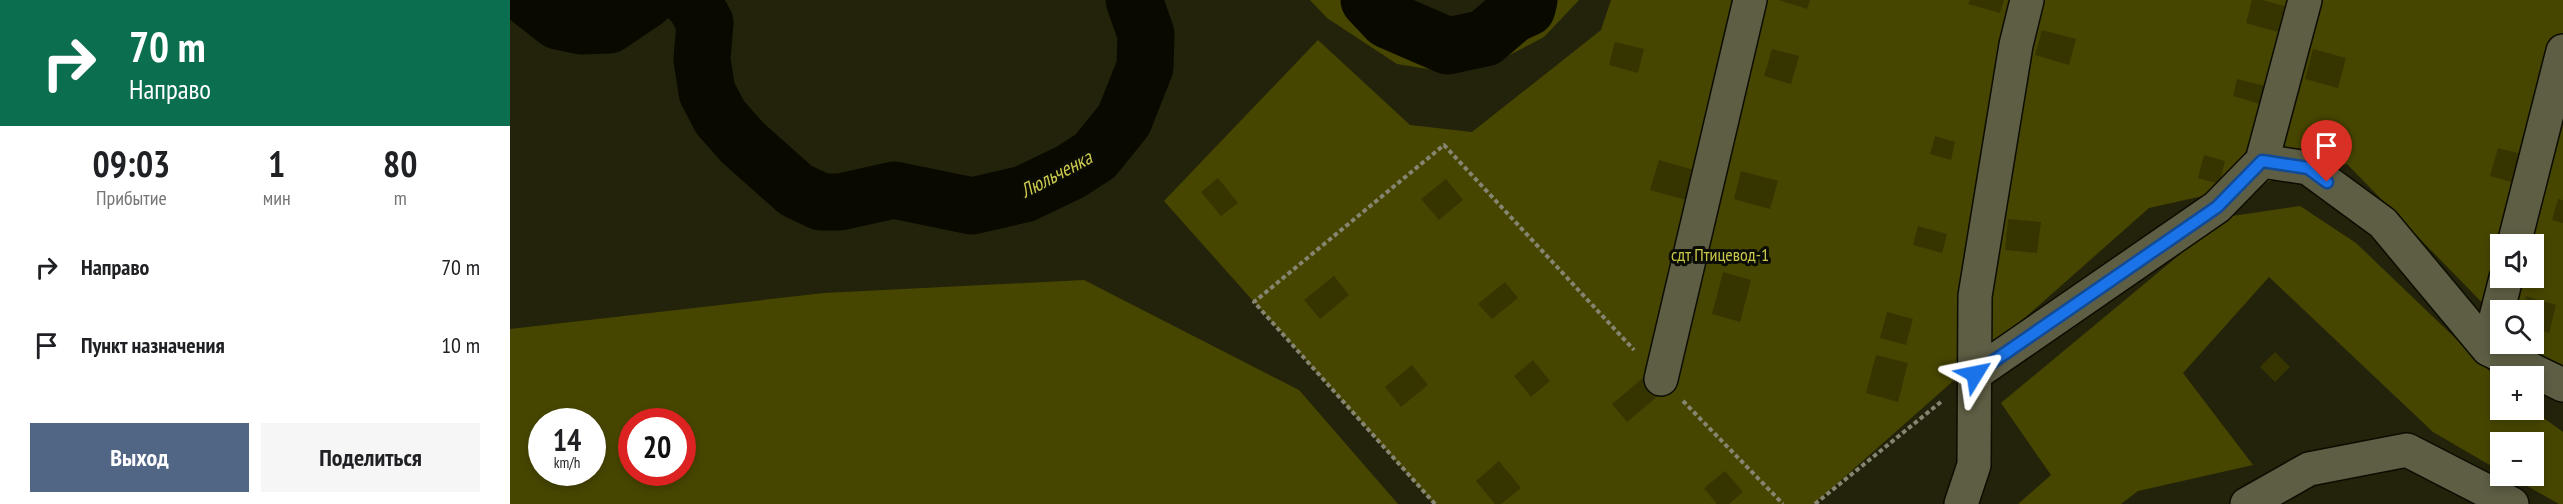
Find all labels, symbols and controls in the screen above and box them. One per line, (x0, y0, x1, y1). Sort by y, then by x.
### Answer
text: 70 m (129, 19, 206, 74)
icon: right (30, 24, 108, 102)
text: Направо (129, 72, 211, 106)
pin (2301, 120, 2352, 182)
icon: arrive (2310, 129, 2343, 162)
text: 09:03 (92, 140, 170, 187)
text: 1 (268, 140, 285, 187)
text: 80 (383, 140, 418, 187)
water label: Люльченка (1015, 144, 1097, 204)
text: Прибытие (96, 185, 167, 211)
text: мин (263, 185, 291, 211)
text: m (394, 185, 407, 211)
map controls (2490, 234, 2544, 486)
button: sound (2490, 234, 2544, 288)
park label: сдт Птицевод-1 (1671, 243, 1769, 266)
icon: right (30, 251, 63, 284)
text: Направо (81, 253, 149, 281)
text: 70 m (441, 253, 480, 281)
button: search (2490, 300, 2544, 354)
icon: arrive (30, 329, 63, 362)
text: Пункт назначения (81, 331, 225, 359)
text: 10 m (441, 331, 480, 359)
position arrow (1943, 342, 2007, 406)
button: + (2490, 366, 2544, 420)
speed limit sign: 20 (618, 408, 696, 486)
text: 14 (553, 420, 581, 459)
button: Выход (30, 423, 249, 492)
button: Поделиться (261, 423, 480, 492)
button: − (2490, 432, 2544, 486)
text: km/h (554, 453, 580, 472)

